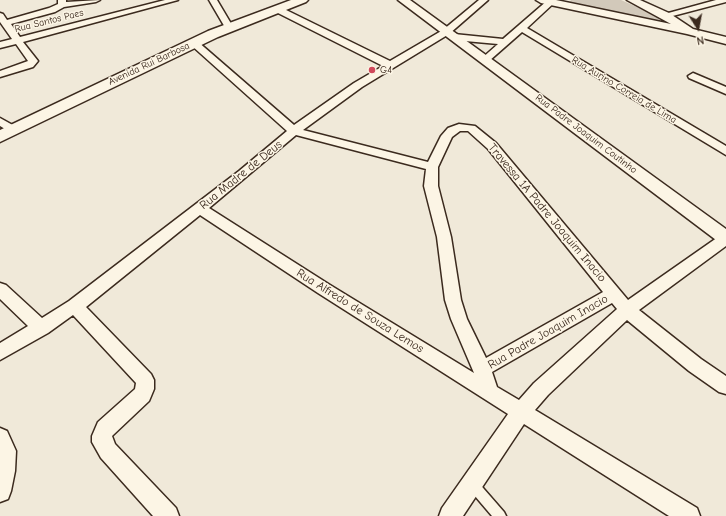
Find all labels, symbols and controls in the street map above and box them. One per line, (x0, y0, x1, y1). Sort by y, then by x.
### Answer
street label: Rua Santos Paes (13, 7, 85, 35)
north arrow (678, 8, 718, 48)
text: N (696, 33, 705, 47)
street label: Avenida Rui Barbosa (106, 40, 192, 88)
street label: Rua Aurino Correia de Lima (569, 54, 679, 126)
place label: G4 (380, 64, 392, 76)
marker: G4 (367, 65, 377, 75)
street label: Rua Padre Joaquim Coutinho (533, 92, 639, 176)
street label: Rua Madre de Deus (197, 137, 285, 213)
street label: Travessa 1A Padre Joaquim Inacio (485, 141, 609, 285)
street label: Rua Alfredo de Souza Lemos (294, 266, 426, 356)
street label: Rua Padre Joaquim Inacio (485, 292, 611, 372)

